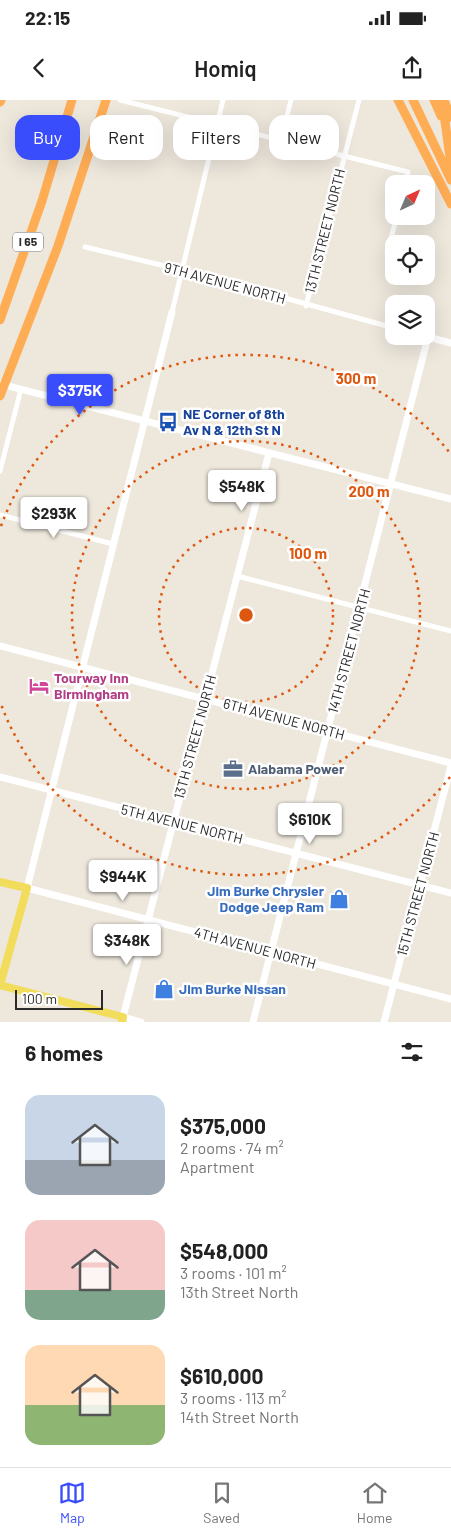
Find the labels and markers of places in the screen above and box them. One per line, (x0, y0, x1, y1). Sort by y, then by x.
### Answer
pin: $375K (45, 374, 115, 416)
place label: NE Corner of 8th Av N & 12th St N (183, 405, 285, 438)
bus stop icon: NE Corner of 8th Av N & 12th St N (157, 411, 179, 433)
pin: $548K (207, 470, 277, 512)
pin: $293K (19, 496, 89, 539)
centre of rings (237, 606, 255, 624)
place label: Tourway Inn Birmingham (54, 669, 129, 702)
hotel icon: Tourway Inn Birmingham (28, 675, 50, 697)
office icon: Alabama Power (222, 758, 244, 780)
place label: Alabama Power (248, 760, 345, 777)
pin: $610K (275, 802, 345, 845)
pin: $944K (88, 860, 158, 902)
place label: Jim Burke Chrysler Dodge Jeep Ram (207, 882, 325, 915)
shop icon: Jim Burke Chrysler Dodge Jeep Ram (328, 888, 350, 910)
pin: $348K (92, 924, 162, 966)
shop icon: Jim Burke Nissan (153, 978, 175, 1000)
place label: Jim Burke Nissan (179, 980, 286, 997)

